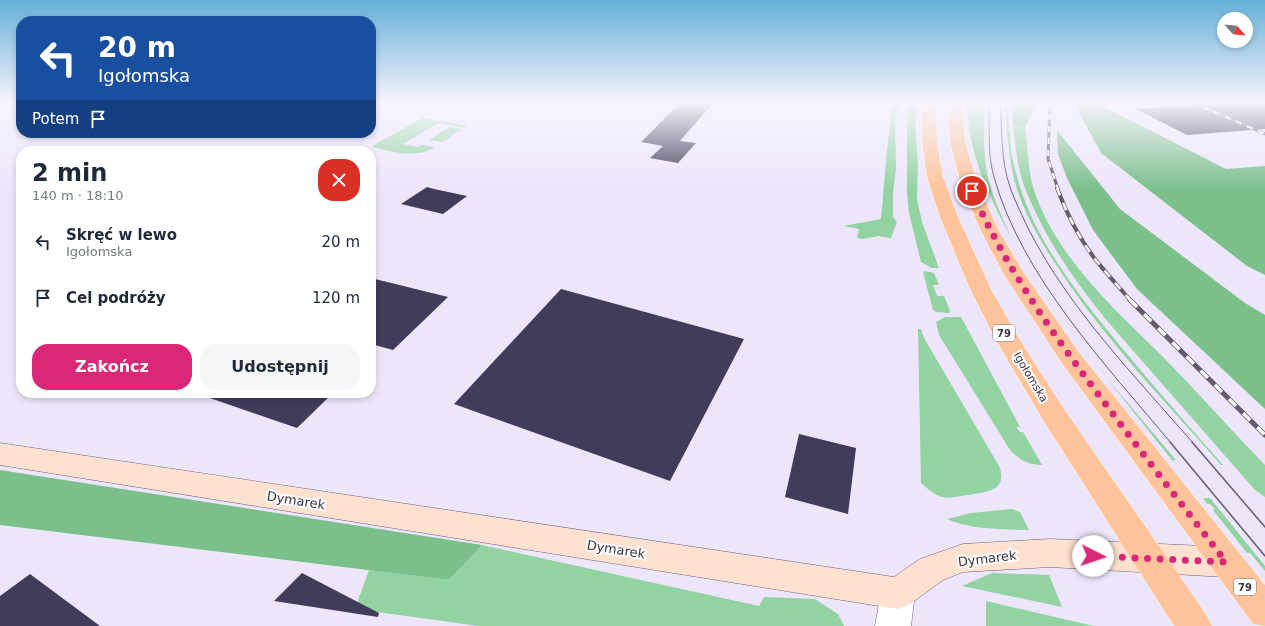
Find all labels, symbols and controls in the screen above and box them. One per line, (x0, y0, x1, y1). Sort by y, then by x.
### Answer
north arrow (1217, 12, 1253, 48)
map controls (1217, 12, 1253, 48)
text: 20 m (98, 31, 176, 64)
icon: left (32, 32, 84, 84)
text: Igołomska (98, 65, 190, 86)
icon: arrive (87, 108, 109, 130)
text: Potem (32, 110, 79, 128)
text: 2 min (32, 159, 107, 187)
button: close (318, 159, 360, 201)
pin (955, 174, 989, 208)
icon: arrive (961, 180, 983, 202)
text: 140 m · 18:10 (32, 188, 123, 203)
text: Skręć w lewo (66, 226, 177, 244)
icon: left (32, 231, 54, 253)
text: 20 m (322, 233, 360, 251)
text: Igołomska (66, 244, 132, 259)
icon: arrive (32, 287, 54, 309)
text: Cel podróży (66, 289, 166, 307)
text: 120 m (312, 289, 360, 307)
road number: 79 (993, 325, 1015, 341)
button: Zakończ (32, 344, 192, 390)
button: Udostępnij (200, 344, 360, 390)
street label: Igołomska (1011, 350, 1051, 405)
street label: Dymarek (266, 488, 327, 513)
position arrow (1072, 535, 1114, 577)
street label: Dymarek (586, 537, 647, 562)
street label: Dymarek (957, 547, 1018, 570)
road number: 79 (1234, 579, 1256, 595)

